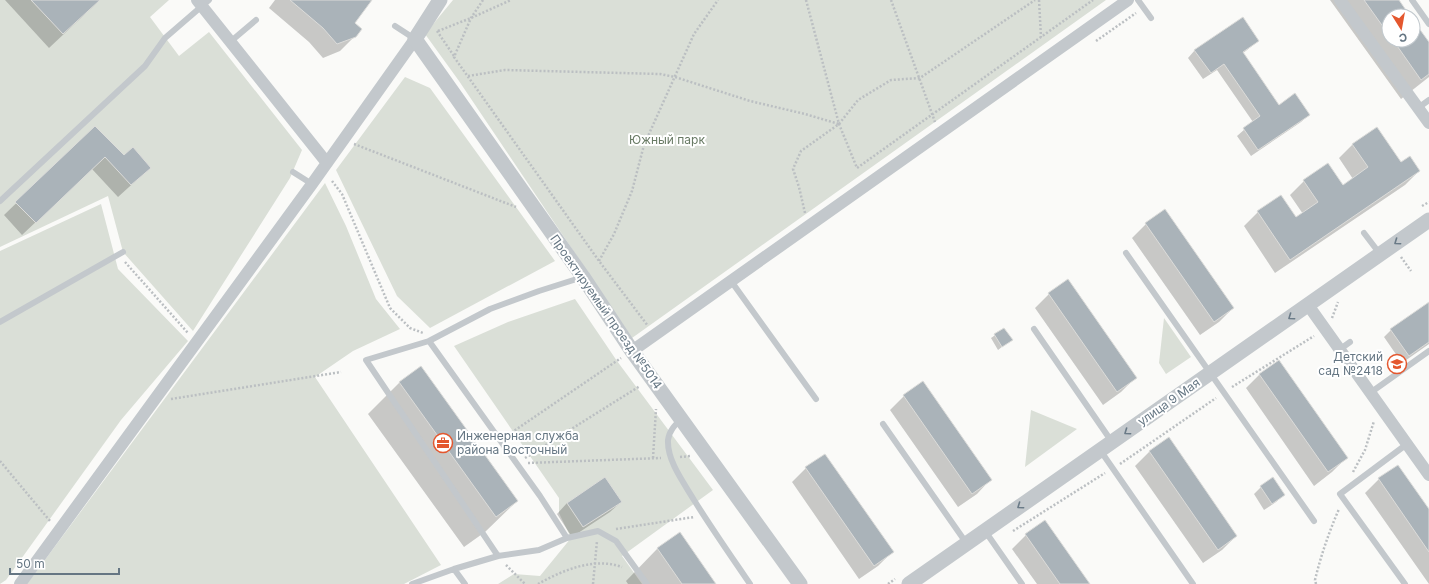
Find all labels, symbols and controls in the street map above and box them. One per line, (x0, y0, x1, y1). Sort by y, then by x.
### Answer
north arrow (1381, 8, 1421, 48)
text: С (1398, 30, 1408, 45)
park label: Южный парк (629, 132, 705, 147)
street label: Проектируемый проезд №5014 (547, 232, 666, 392)
one-way arrow (1394, 237, 1401, 245)
one-way arrow (1288, 312, 1295, 320)
place label: Детский сад №2418 (1318, 349, 1383, 378)
school or university icon: Детский сад №2418 (1386, 353, 1408, 375)
street label: улица 9 Мая (1135, 375, 1203, 429)
one-way arrow (1124, 427, 1131, 435)
place label: Инженерная служба района Восточный (457, 428, 579, 457)
office icon: Инженерная служба района Восточный (432, 432, 454, 454)
one-way arrow (1018, 501, 1025, 508)
scale bar (10, 550, 119, 576)
text: 50 m (16, 556, 45, 571)

